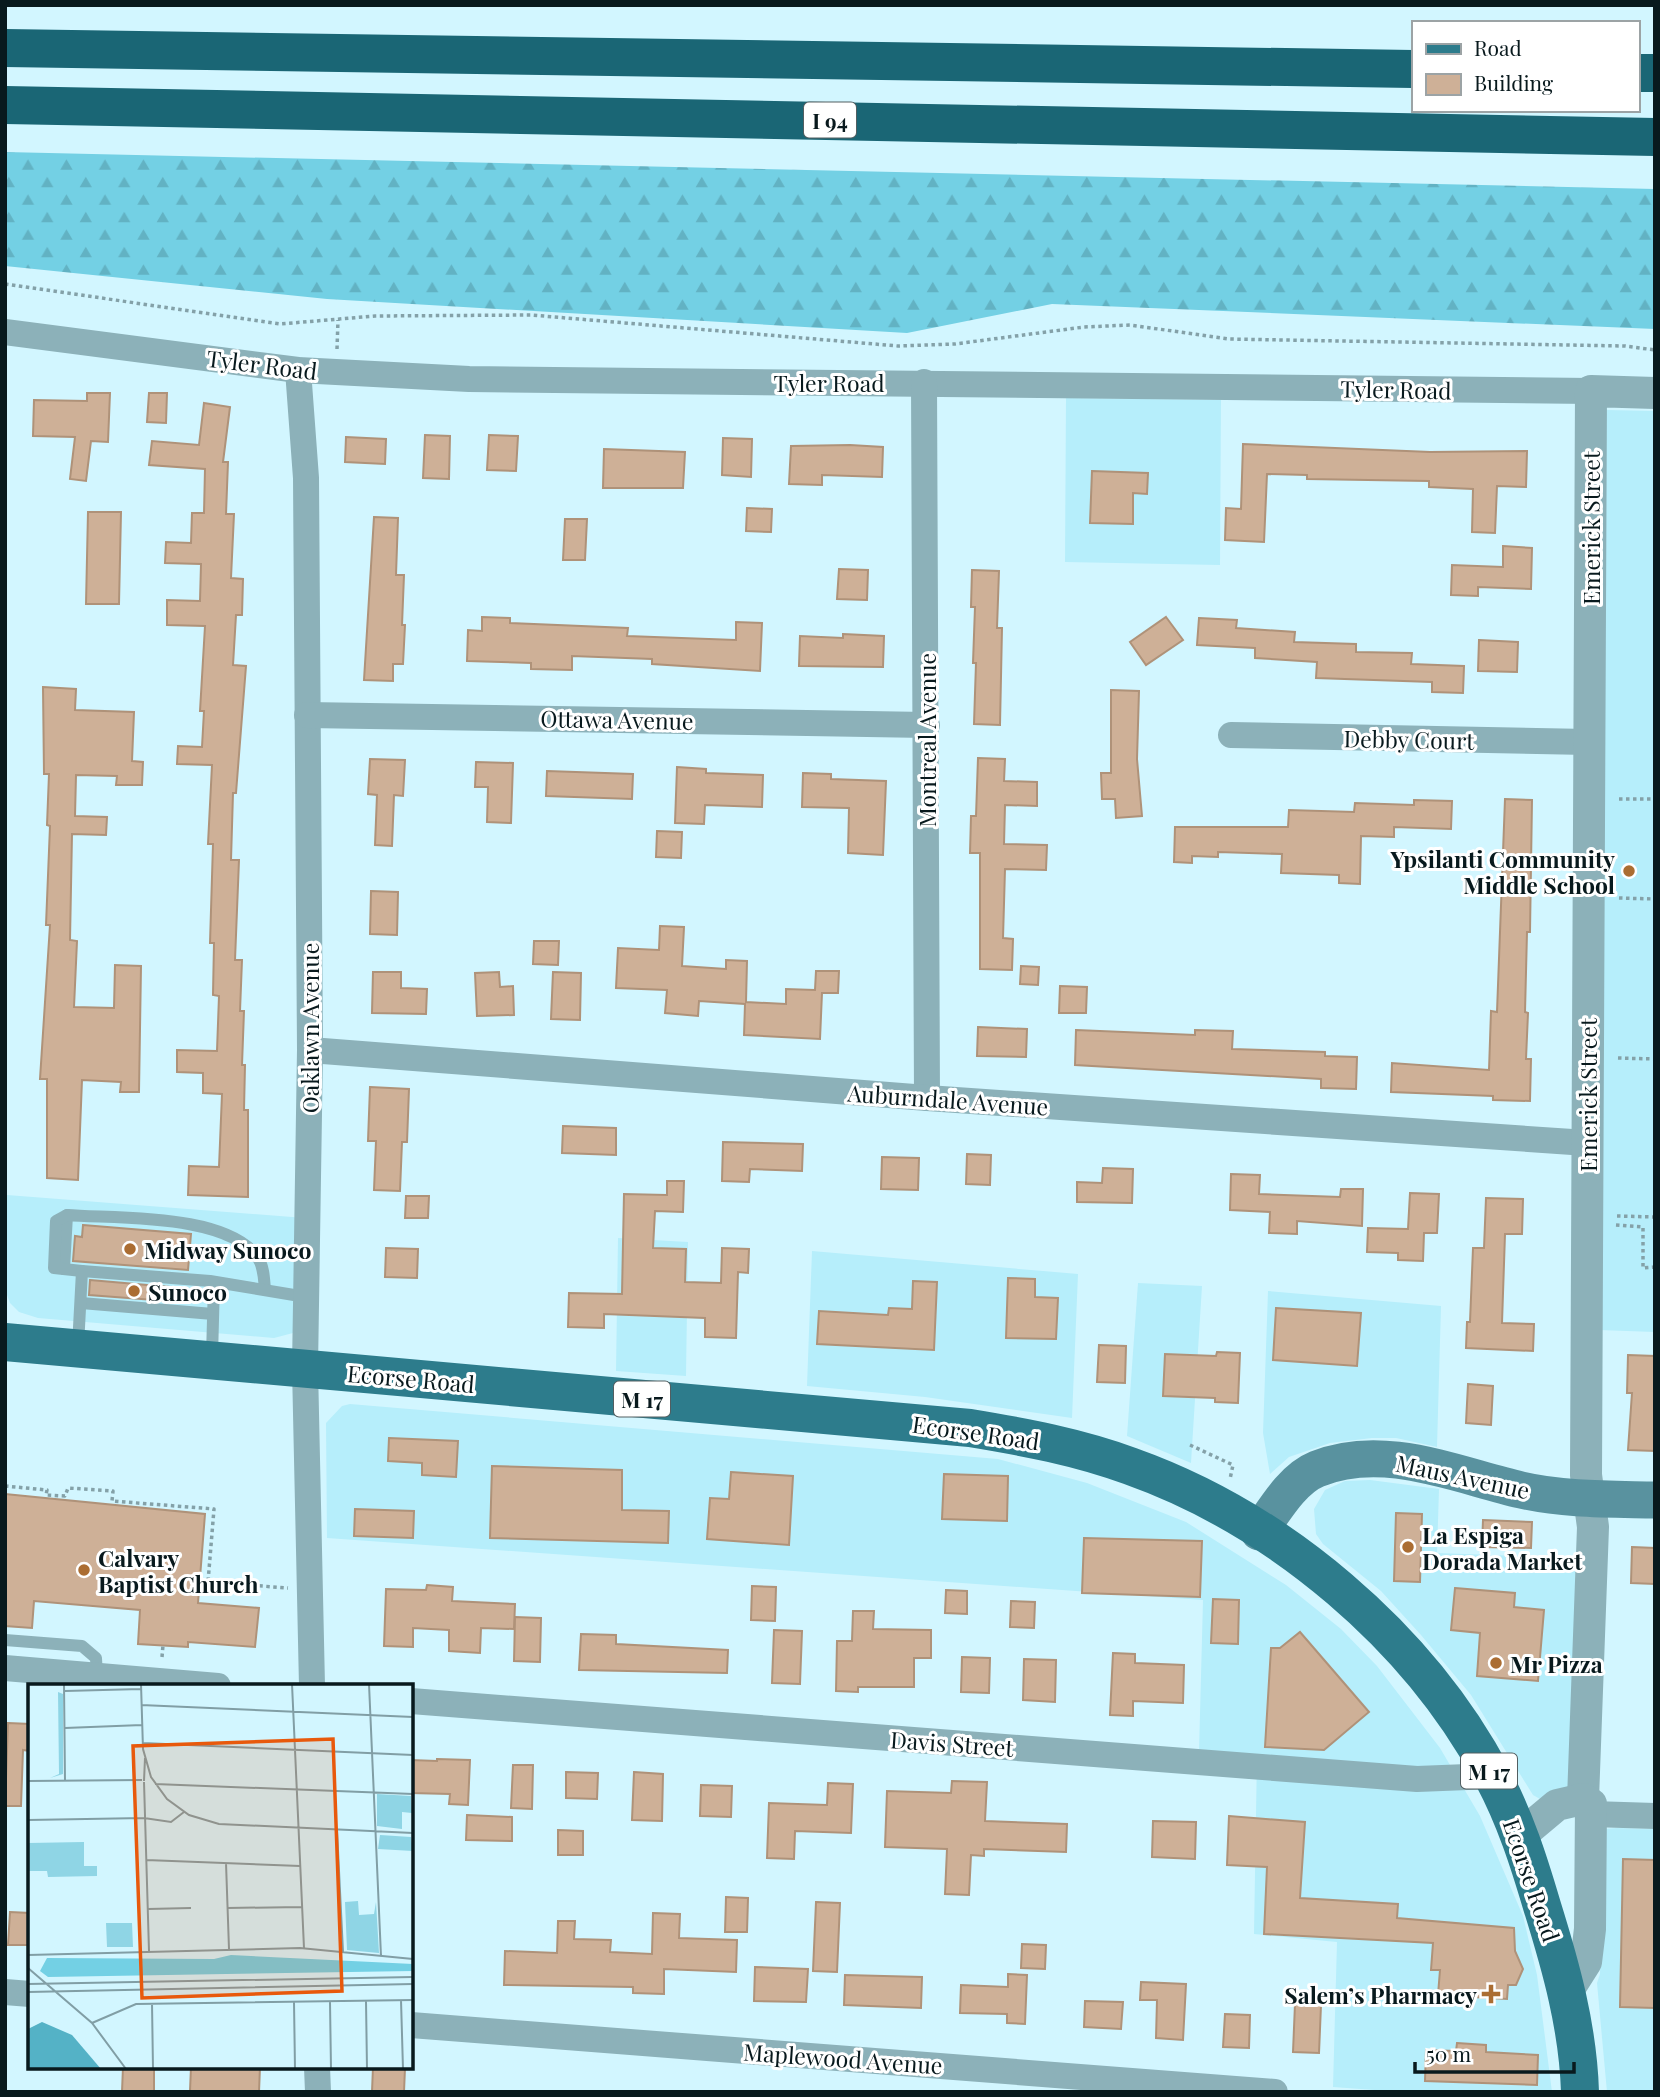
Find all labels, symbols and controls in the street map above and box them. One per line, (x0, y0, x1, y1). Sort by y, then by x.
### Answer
legend (1412, 21, 1639, 112)
text: Road (1474, 33, 1522, 61)
text: Building (1474, 68, 1553, 96)
road number: I 94 (804, 102, 856, 138)
street label: Tyler Road (205, 342, 319, 386)
street label: Tyler Road (773, 367, 885, 398)
street label: Tyler Road (1340, 373, 1452, 405)
street label: Emerick Street (1575, 450, 1606, 605)
street label: Montreal Avenue (911, 653, 942, 827)
street label: Ottawa Avenue (540, 702, 694, 736)
street label: Debby Court (1343, 722, 1476, 756)
place label: Ypsilanti Community Middle School (1389, 843, 1615, 900)
marker: Ypsilanti Community Middle School (1621, 863, 1637, 879)
street label: Oaklawn Avenue (294, 943, 325, 1113)
street label: Emerick Street (1572, 1017, 1603, 1172)
street label: Auburndale Avenue (846, 1076, 1049, 1121)
place label: Midway Sunoco (144, 1234, 311, 1265)
marker: Midway Sunoco (122, 1241, 138, 1257)
place label: Sunoco (148, 1276, 227, 1307)
marker: Sunoco (126, 1283, 142, 1299)
street label: Ecorse Road (346, 1357, 476, 1399)
road number: M 17 (614, 1382, 670, 1416)
street label: Ecorse Road (910, 1408, 1042, 1456)
street label: Maus Avenue (1393, 1447, 1533, 1505)
place label: La Espiga Dorada Market (1422, 1519, 1583, 1576)
marker: La Espiga Dorada Market (1400, 1539, 1416, 1555)
place label: Calvary Baptist Church (98, 1542, 258, 1599)
marker: Calvary Baptist Church (76, 1562, 92, 1578)
place label: Mr Pizza (1510, 1648, 1603, 1679)
marker: Mr Pizza (1488, 1655, 1504, 1671)
inset map (28, 1684, 413, 2069)
street label: Davis Street (889, 1723, 1016, 1763)
road number: M 17 (1461, 1754, 1517, 1788)
street label: Ecorse Road (1497, 1814, 1567, 1946)
place label: Salem’s Pharmacy (1284, 1979, 1477, 2010)
marker: Salem’s Pharmacy (1483, 1986, 1499, 2002)
scale bar (1415, 2030, 1574, 2074)
street label: Maplewood Avenue (742, 2036, 944, 2080)
text: 50 m (1426, 2039, 1472, 2067)

